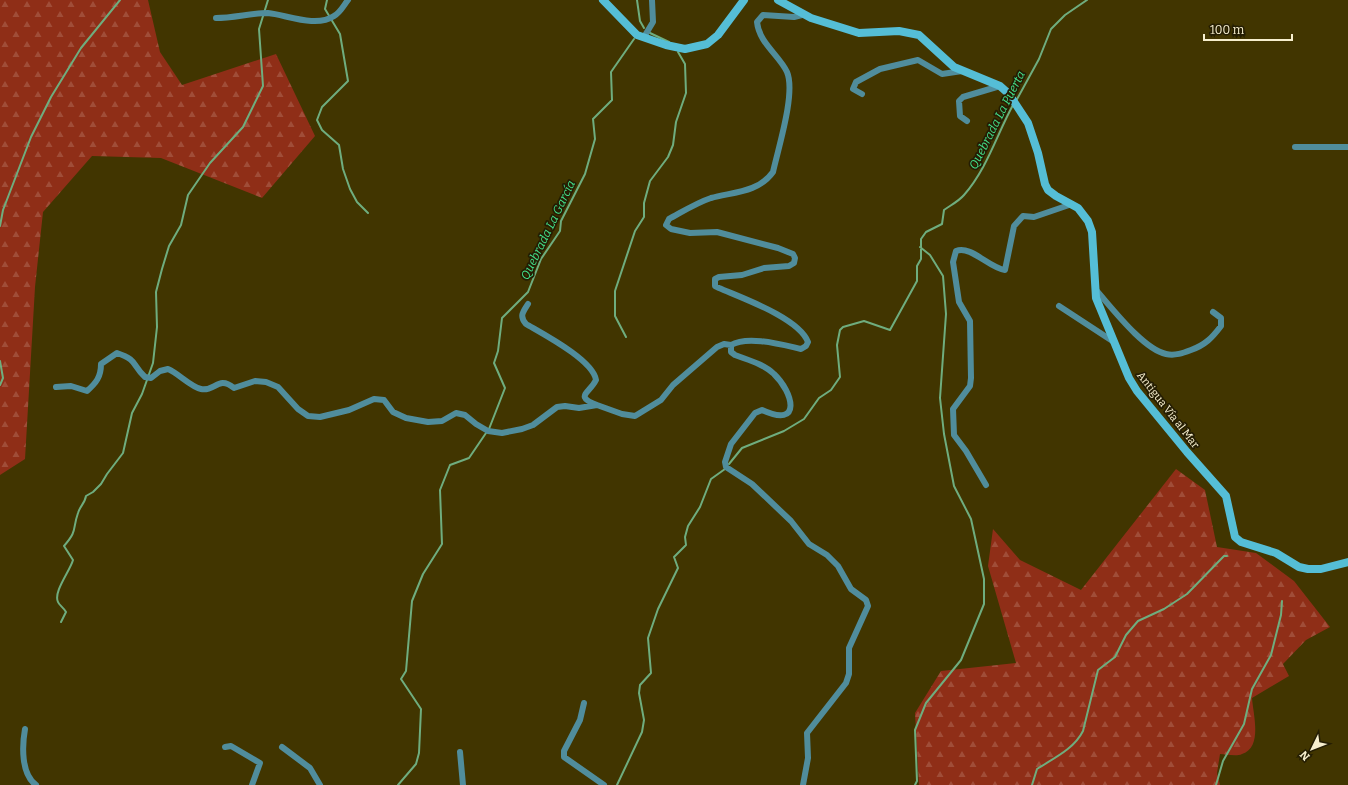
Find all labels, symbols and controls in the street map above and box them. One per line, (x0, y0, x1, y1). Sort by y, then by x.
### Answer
scale bar (1204, 16, 1292, 42)
text: 100 m (1210, 23, 1245, 37)
water label: Quebrada La Puerta (966, 69, 1028, 171)
water label: Quebrada La García (518, 178, 578, 282)
street label: Antigua Vía al Mar (1134, 369, 1202, 451)
north arrow (1292, 729, 1332, 769)
text: N (1297, 748, 1313, 763)

